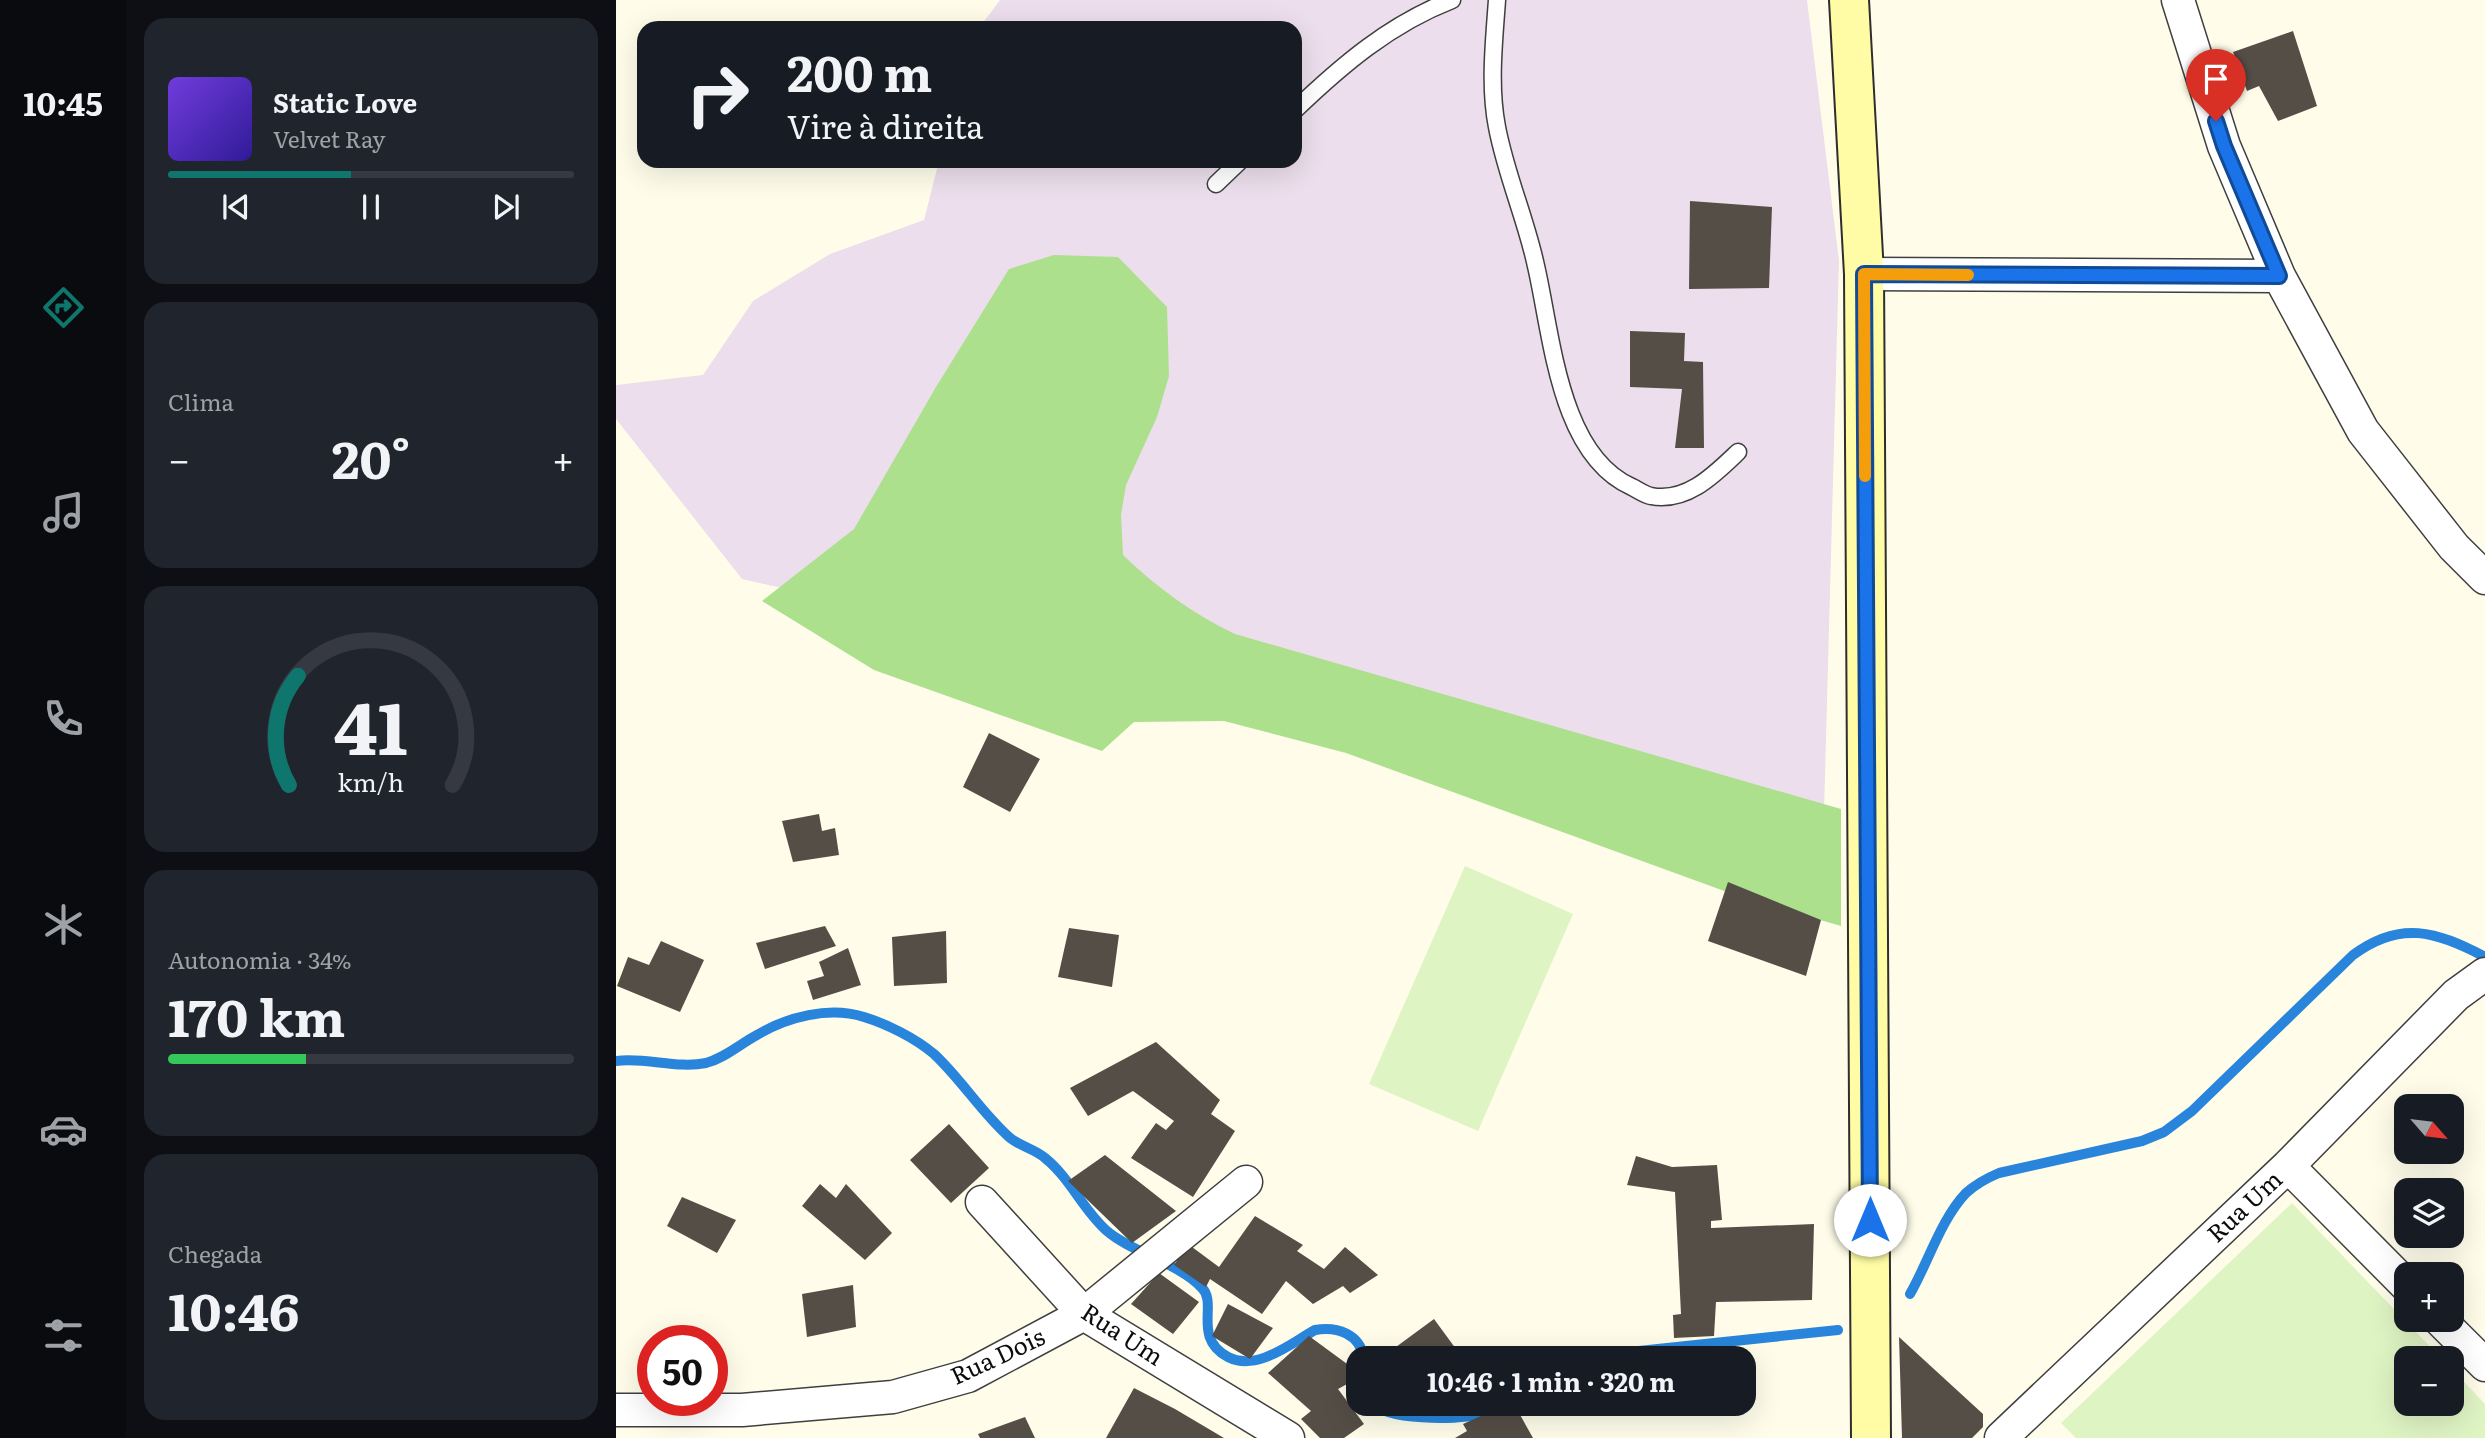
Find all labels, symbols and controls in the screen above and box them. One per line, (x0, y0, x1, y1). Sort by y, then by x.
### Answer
text: 200 m (787, 34, 932, 107)
icon: right (672, 49, 763, 140)
pin (2186, 49, 2246, 121)
icon: arrive (2197, 60, 2235, 98)
text: 10:45 (23, 78, 103, 126)
text: Static Love (273, 82, 417, 121)
text: Vire à direita (787, 101, 984, 149)
text: Velvet Ray (273, 121, 385, 155)
icon: previous (217, 188, 255, 226)
icon: pause (352, 188, 390, 226)
icon: next (487, 188, 525, 226)
icon: directions (39, 283, 88, 332)
text: Clima (168, 384, 234, 418)
text: 20° (332, 418, 410, 495)
text: − (168, 429, 190, 486)
text: + (552, 429, 574, 486)
icon: music (39, 488, 88, 537)
text: 41 (334, 669, 408, 777)
icon: phone (39, 694, 88, 743)
text: km/h (338, 763, 404, 800)
icon: climate (39, 900, 88, 949)
text: Autonomia · 34% (168, 942, 352, 976)
text: 170 km (168, 976, 345, 1053)
north arrow (2394, 1094, 2464, 1164)
map controls (2394, 1094, 2464, 1416)
icon: car (39, 1105, 88, 1154)
street label: Rua Um (2198, 1161, 2289, 1249)
button: layers (2394, 1178, 2464, 1248)
position arrow (1833, 1183, 1907, 1257)
text: Chegada (168, 1236, 262, 1270)
button: + (2394, 1262, 2464, 1332)
text: 10:46 (168, 1270, 299, 1347)
street label: Rua Um (1075, 1293, 1171, 1373)
icon: filters (39, 1311, 88, 1360)
street label: Rua Dois (944, 1318, 1050, 1392)
speed limit sign: 50 (637, 1325, 728, 1416)
button: − (2394, 1346, 2464, 1416)
text: 10:46 · 1 min · 320 m (1427, 1361, 1675, 1400)

